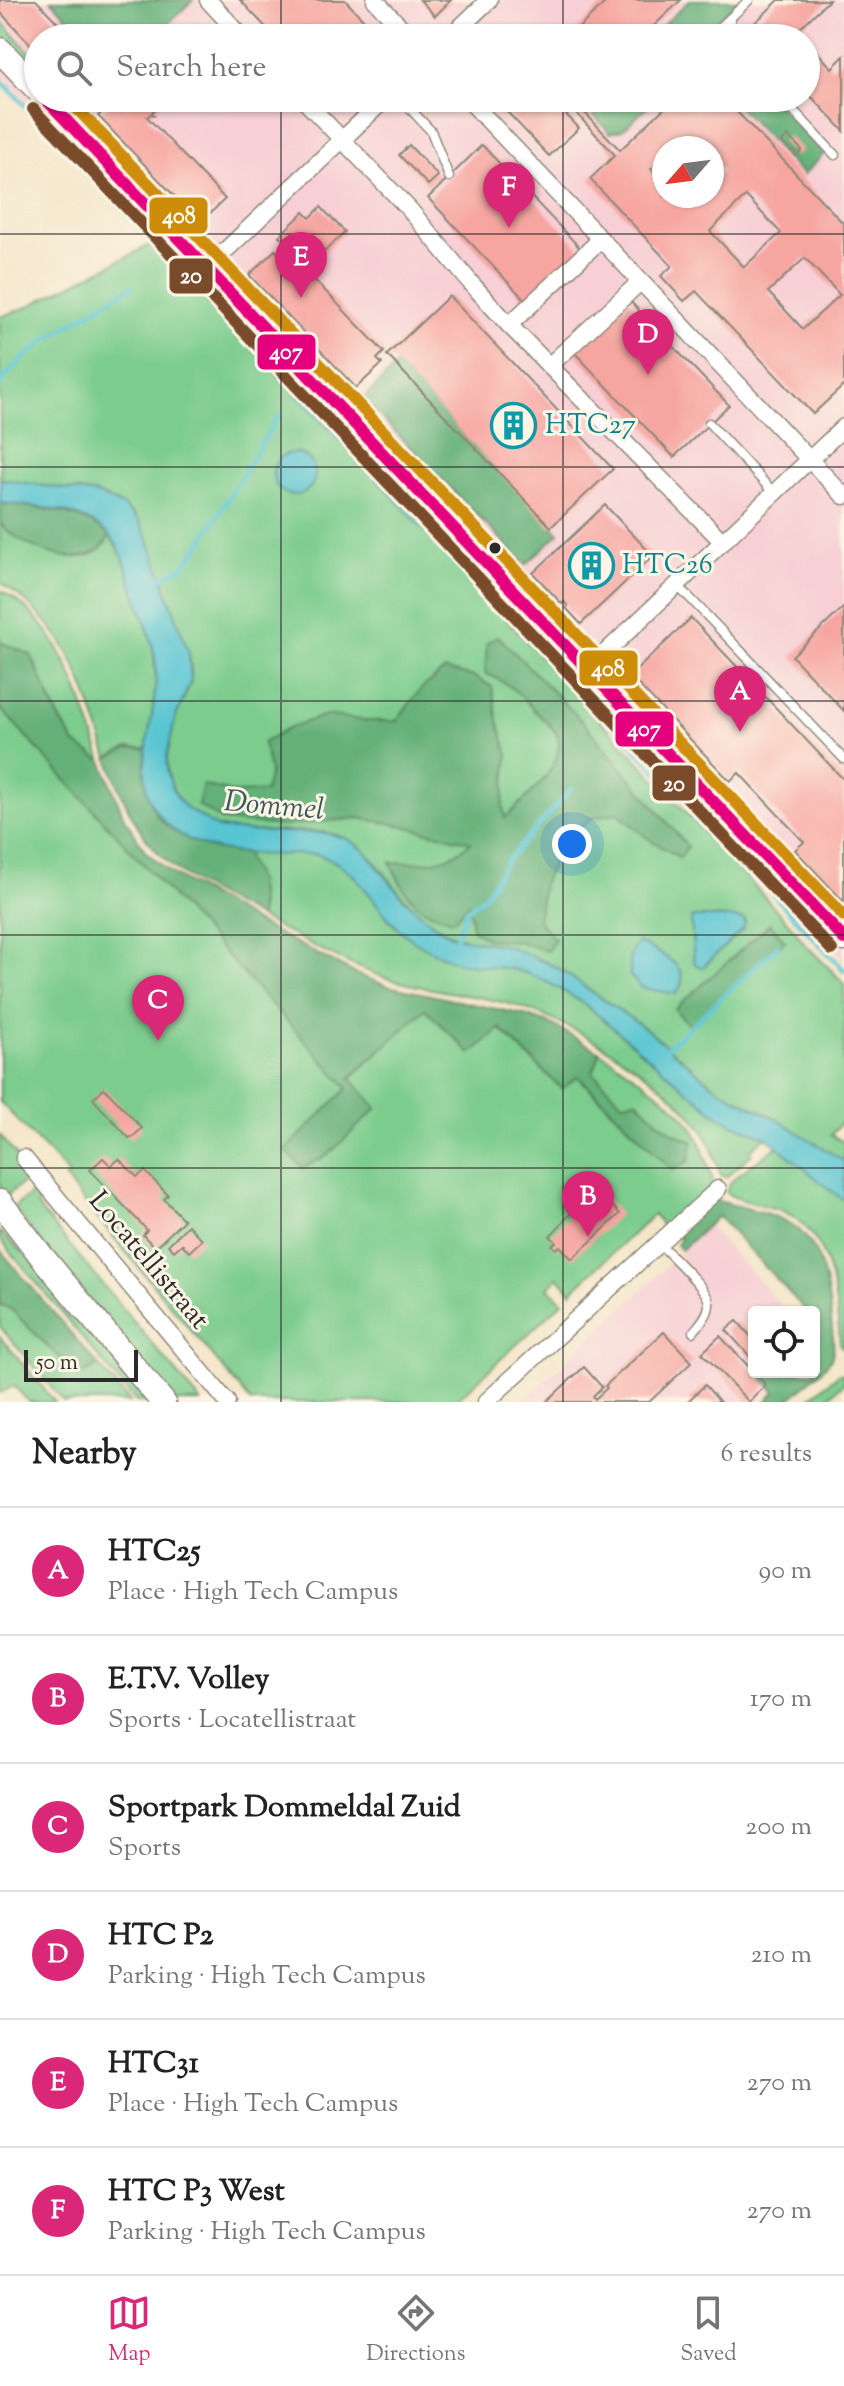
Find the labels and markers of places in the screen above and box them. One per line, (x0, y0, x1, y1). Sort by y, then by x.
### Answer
pin: F (483, 162, 535, 228)
pin: E (275, 232, 327, 298)
pin: D (622, 309, 674, 375)
building icon: HTC27 (490, 402, 538, 450)
place label: HTC27 (545, 406, 636, 446)
unlabelled marker (487, 540, 503, 556)
building icon: HTC26 (567, 542, 615, 590)
place label: HTC26 (622, 546, 713, 586)
pin: A (714, 666, 766, 732)
pin: C (132, 975, 184, 1041)
pin: B (562, 1171, 614, 1237)

